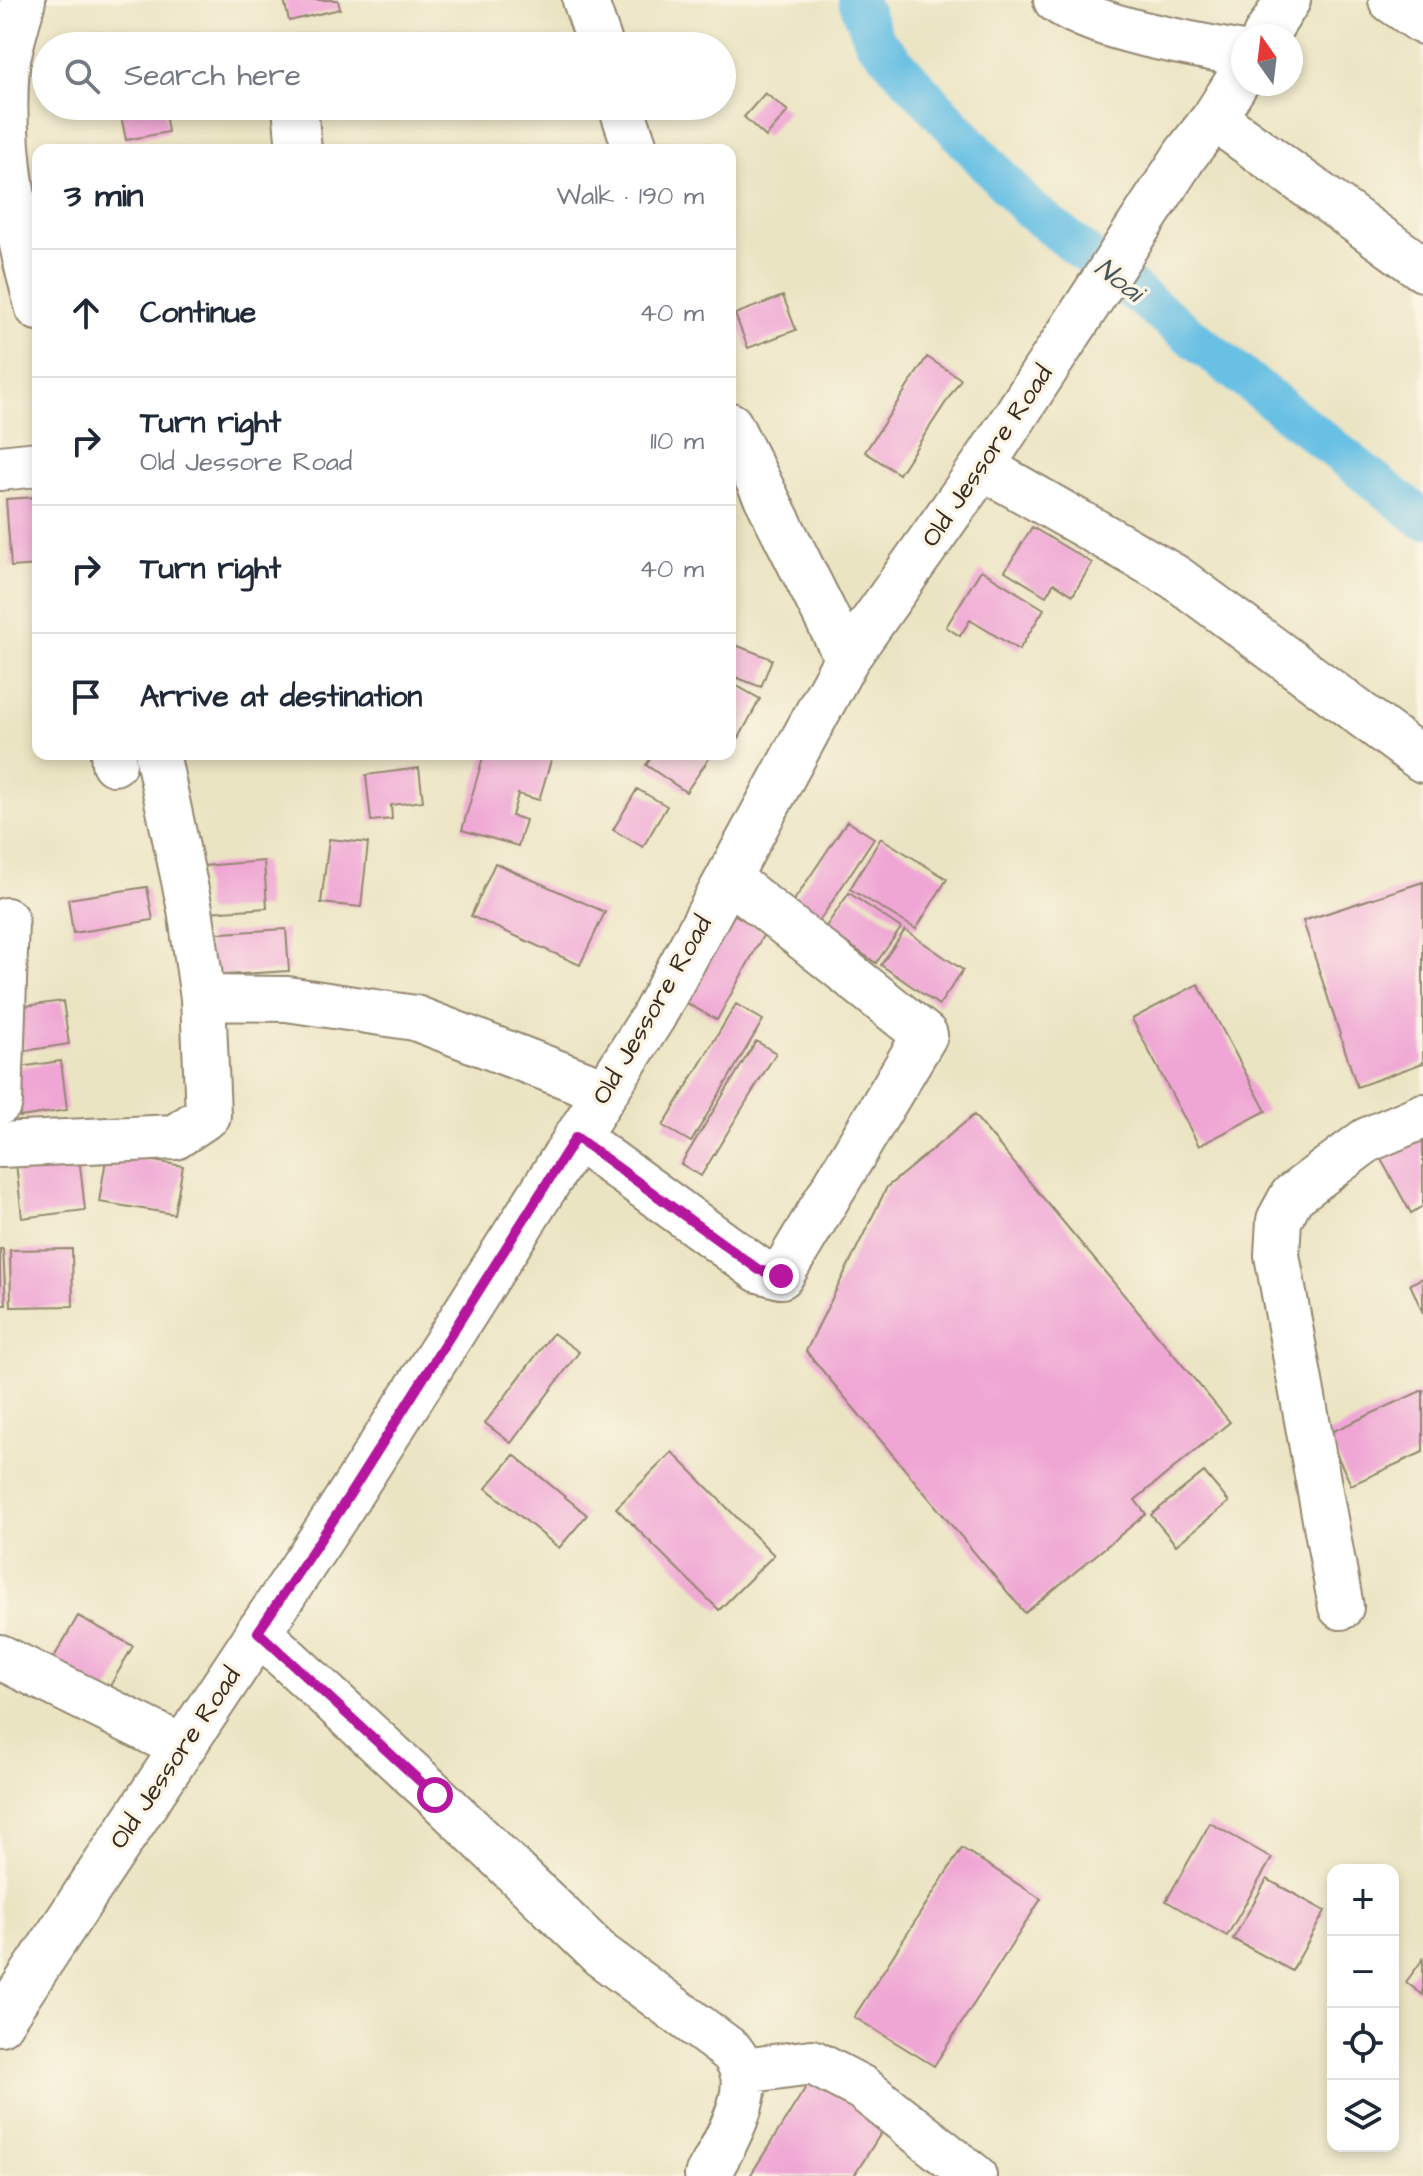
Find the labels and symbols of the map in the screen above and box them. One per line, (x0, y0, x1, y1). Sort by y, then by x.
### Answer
north arrow (1231, 24, 1303, 96)
water label: Noai (1087, 249, 1154, 314)
street label: Old Jessore Road (913, 358, 1061, 554)
street label: Old Jessore Road (583, 909, 721, 1111)
route end (763, 1258, 799, 1294)
street label: Old Jessore Road (101, 1660, 249, 1856)
route start (417, 1777, 453, 1813)

